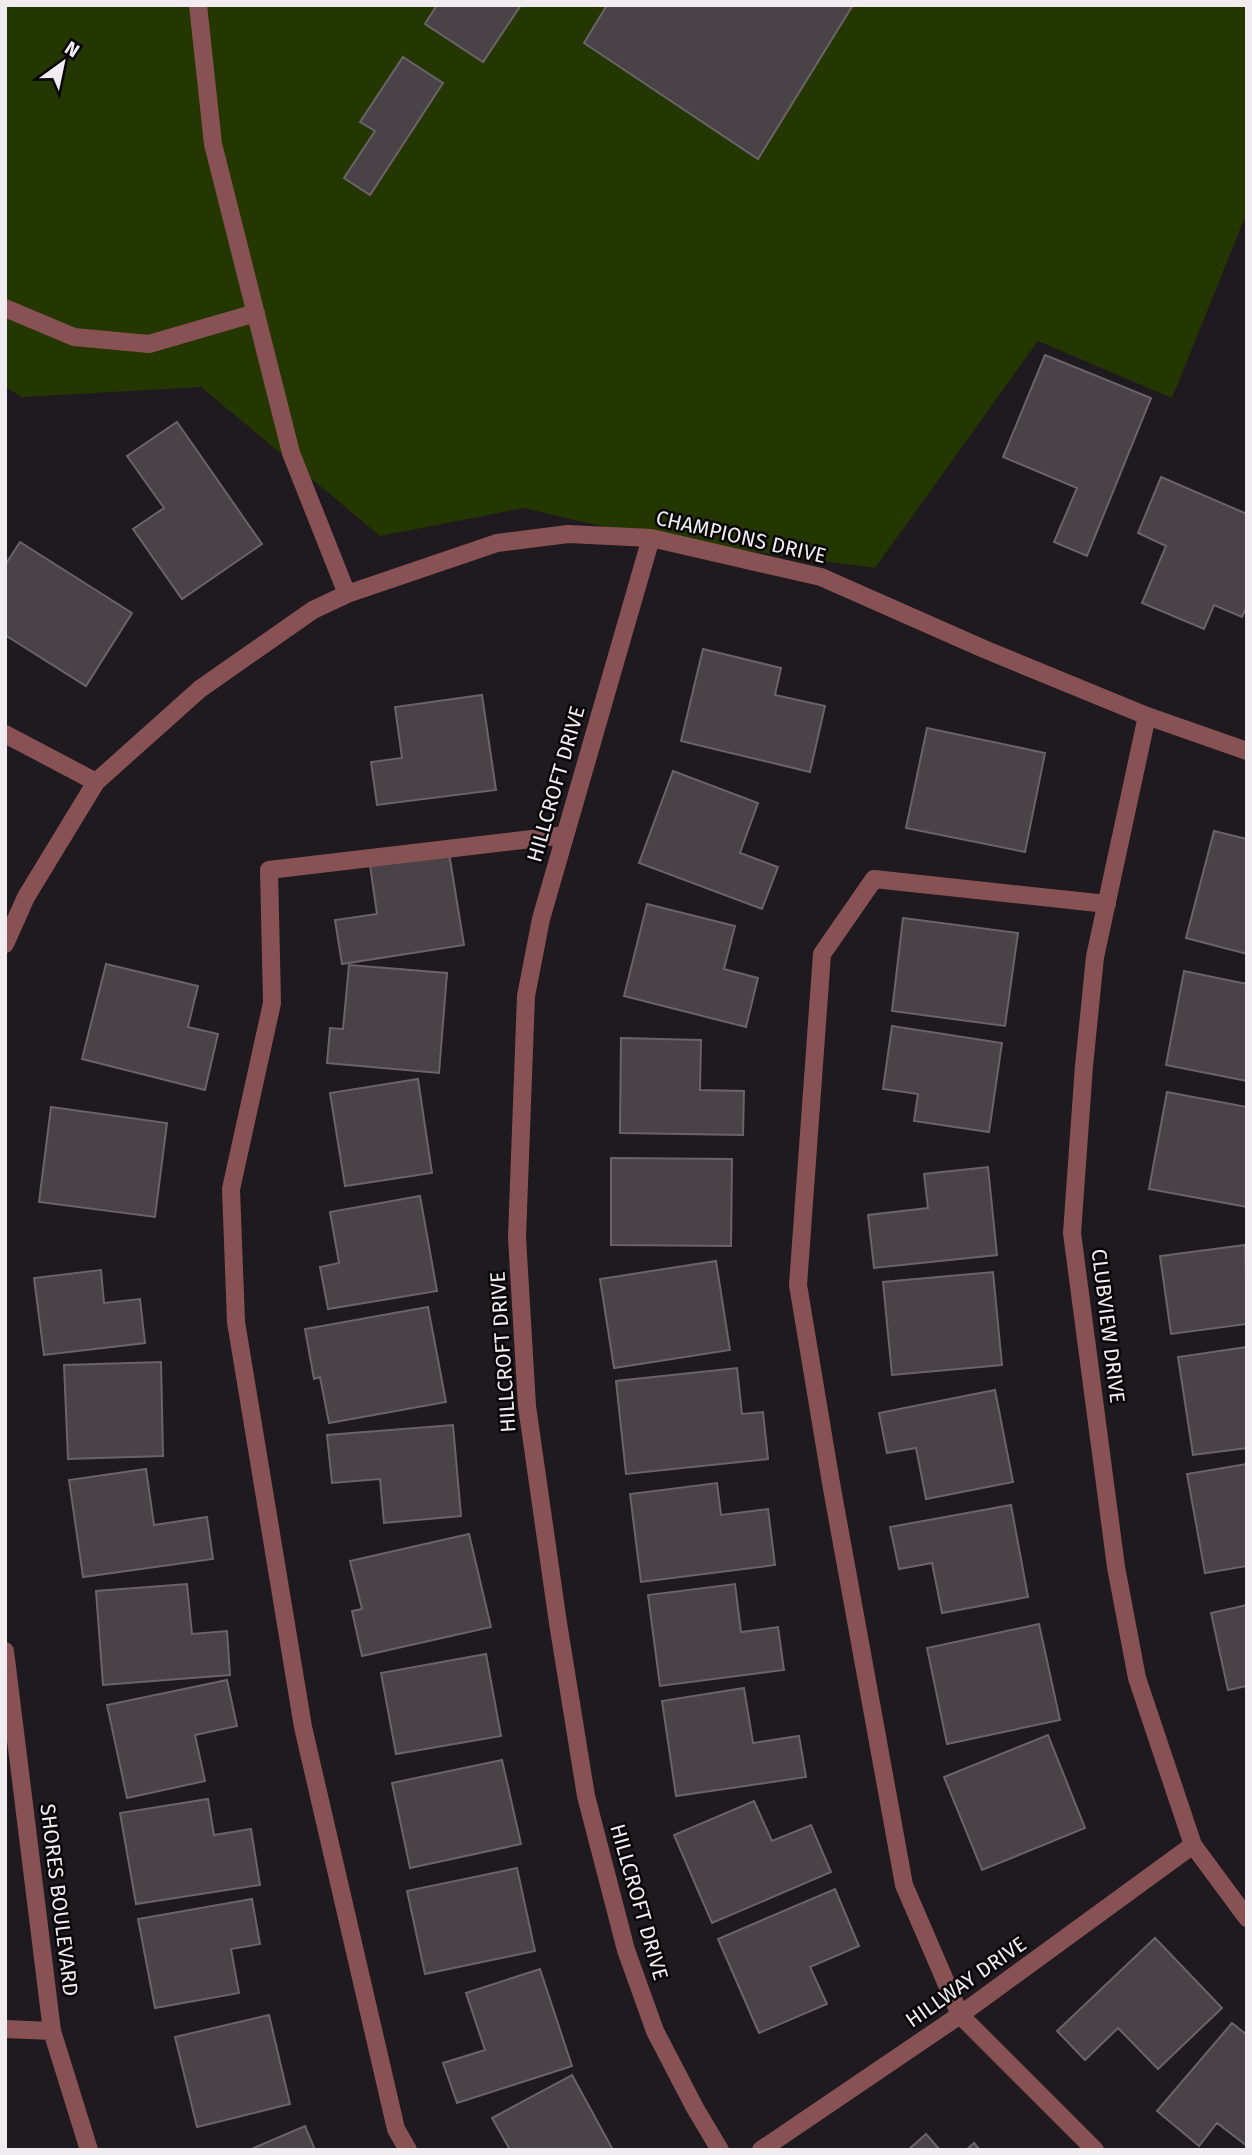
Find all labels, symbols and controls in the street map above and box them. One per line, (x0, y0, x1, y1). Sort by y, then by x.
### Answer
north arrow (28, 28, 98, 98)
text: N (60, 36, 84, 62)
street label: CHAMPIONS DRIVE (653, 505, 829, 569)
street label: HILLCROFT DRIVE (521, 703, 591, 865)
street label: CLUBVIEW DRIVE (1086, 1247, 1130, 1405)
street label: HILLCROFT DRIVE (484, 1271, 522, 1433)
street label: SHORES BOULEVARD (34, 1802, 84, 1998)
street label: HILLCROFT DRIVE (604, 1821, 674, 1983)
street label: HILLWAY DRIVE (901, 1931, 1031, 2033)

